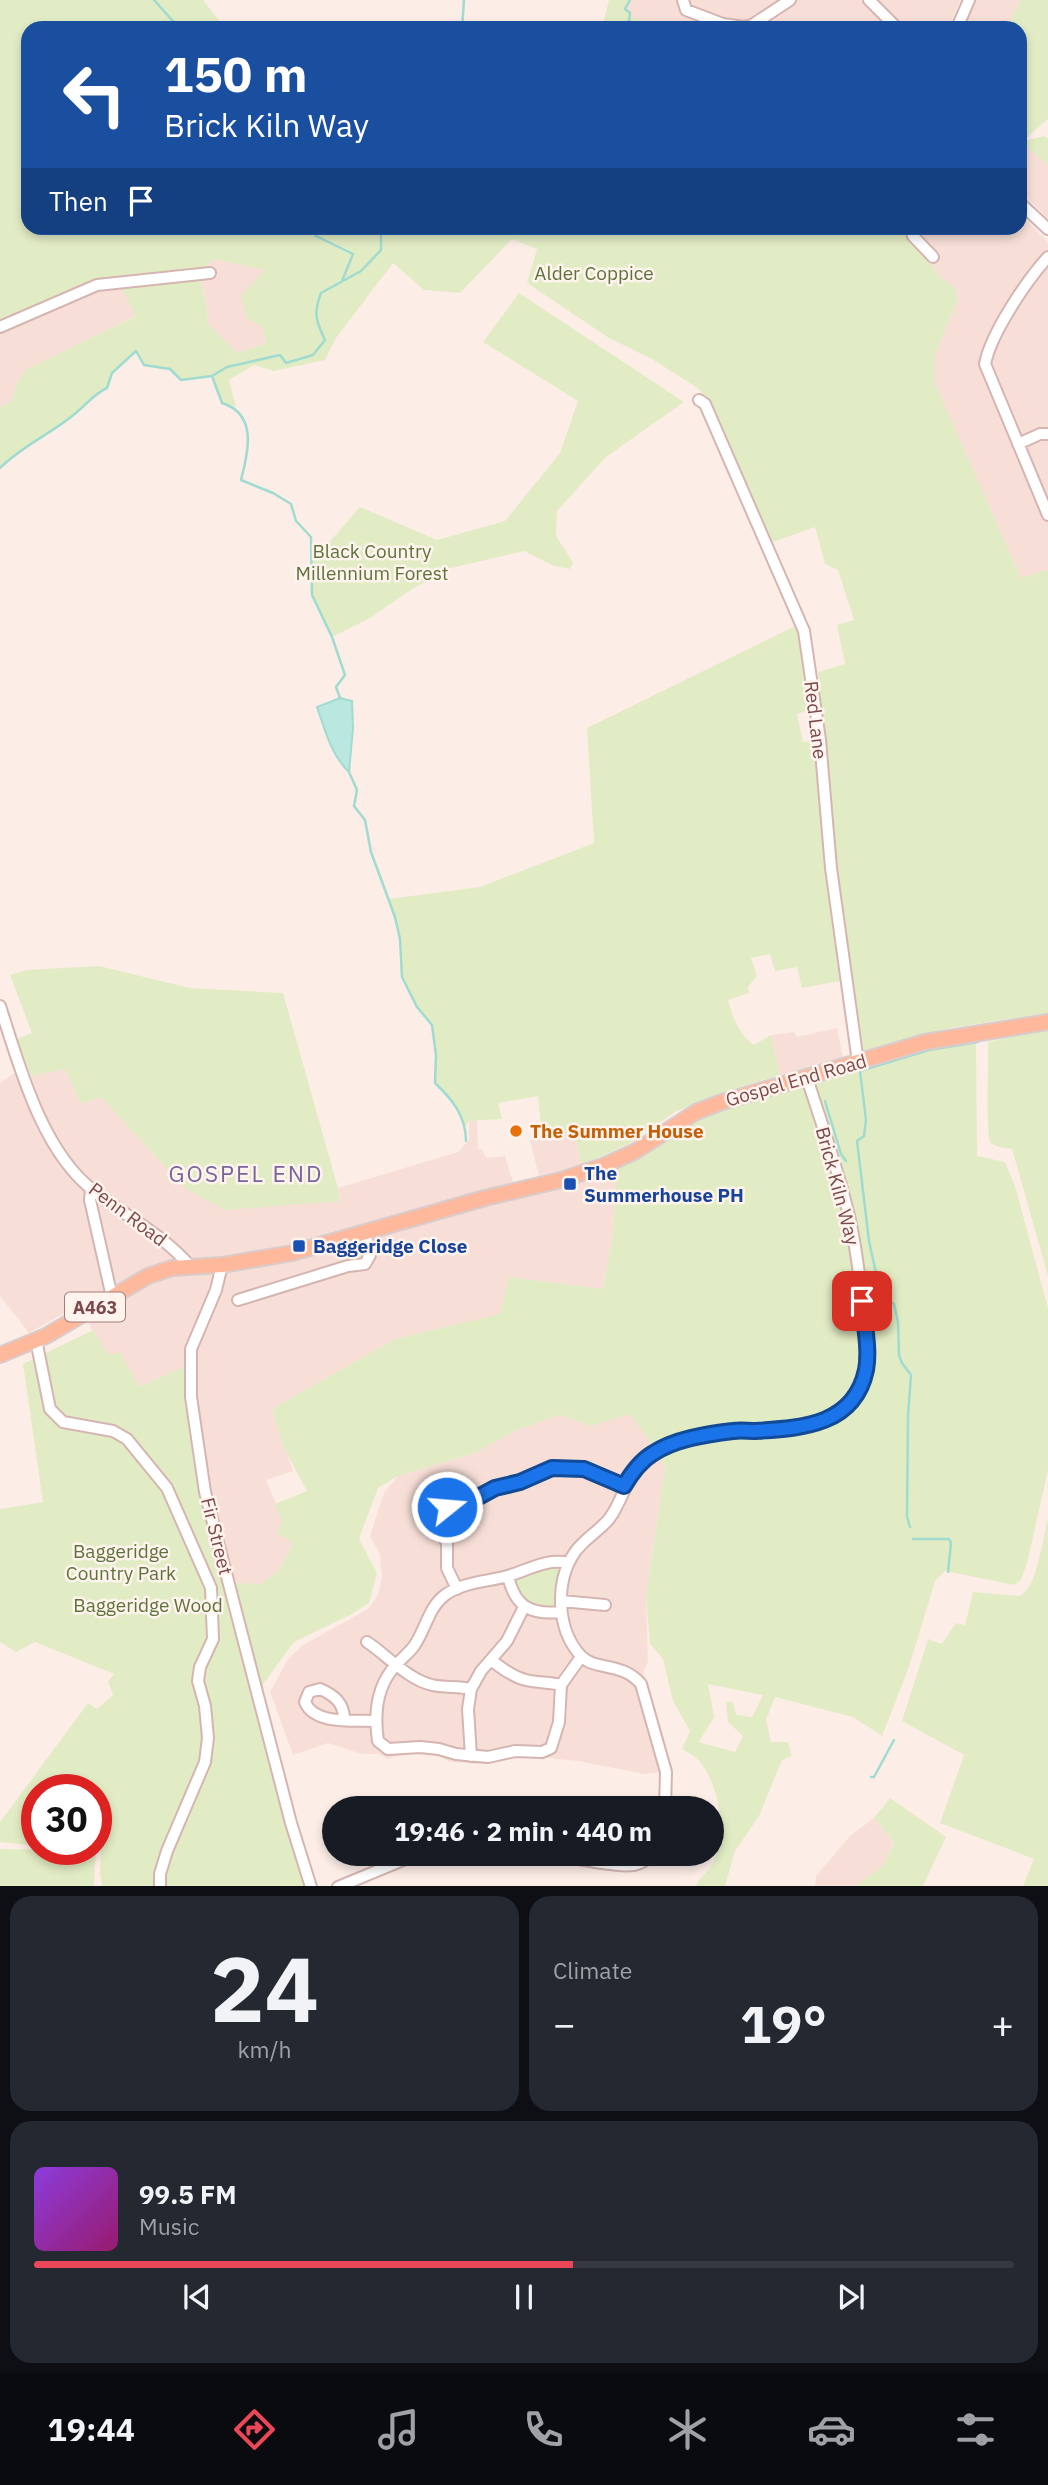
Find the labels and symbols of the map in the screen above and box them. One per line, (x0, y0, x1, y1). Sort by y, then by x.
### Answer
park label: Alder Coppice (534, 261, 654, 285)
park label: Black Country Millennium Forest (296, 539, 448, 585)
street label: Red Lane (799, 679, 833, 761)
street label: Gospel End Road (723, 1048, 869, 1112)
place label: The Summer House (530, 1119, 704, 1143)
marker: The Summer House (508, 1123, 524, 1139)
street label: Brick Kiln Way (811, 1124, 865, 1248)
district label: GOSPEL END (168, 1158, 324, 1188)
place label: The Summerhouse PH (584, 1161, 744, 1207)
marker: The Summerhouse PH (562, 1176, 578, 1192)
street label: Penn Road (84, 1177, 172, 1251)
place label: Baggeridge Close (313, 1234, 467, 1258)
marker: Baggeridge Close (291, 1238, 307, 1254)
pin (832, 1271, 892, 1331)
road number: A463 (65, 1292, 125, 1322)
position arrow (410, 1470, 484, 1544)
street label: Fir Street (196, 1495, 238, 1577)
park label: Baggeridge Country Park (66, 1539, 176, 1585)
park label: Baggeridge Wood (73, 1593, 223, 1617)
speed limit sign: 30 (21, 1774, 112, 1865)

